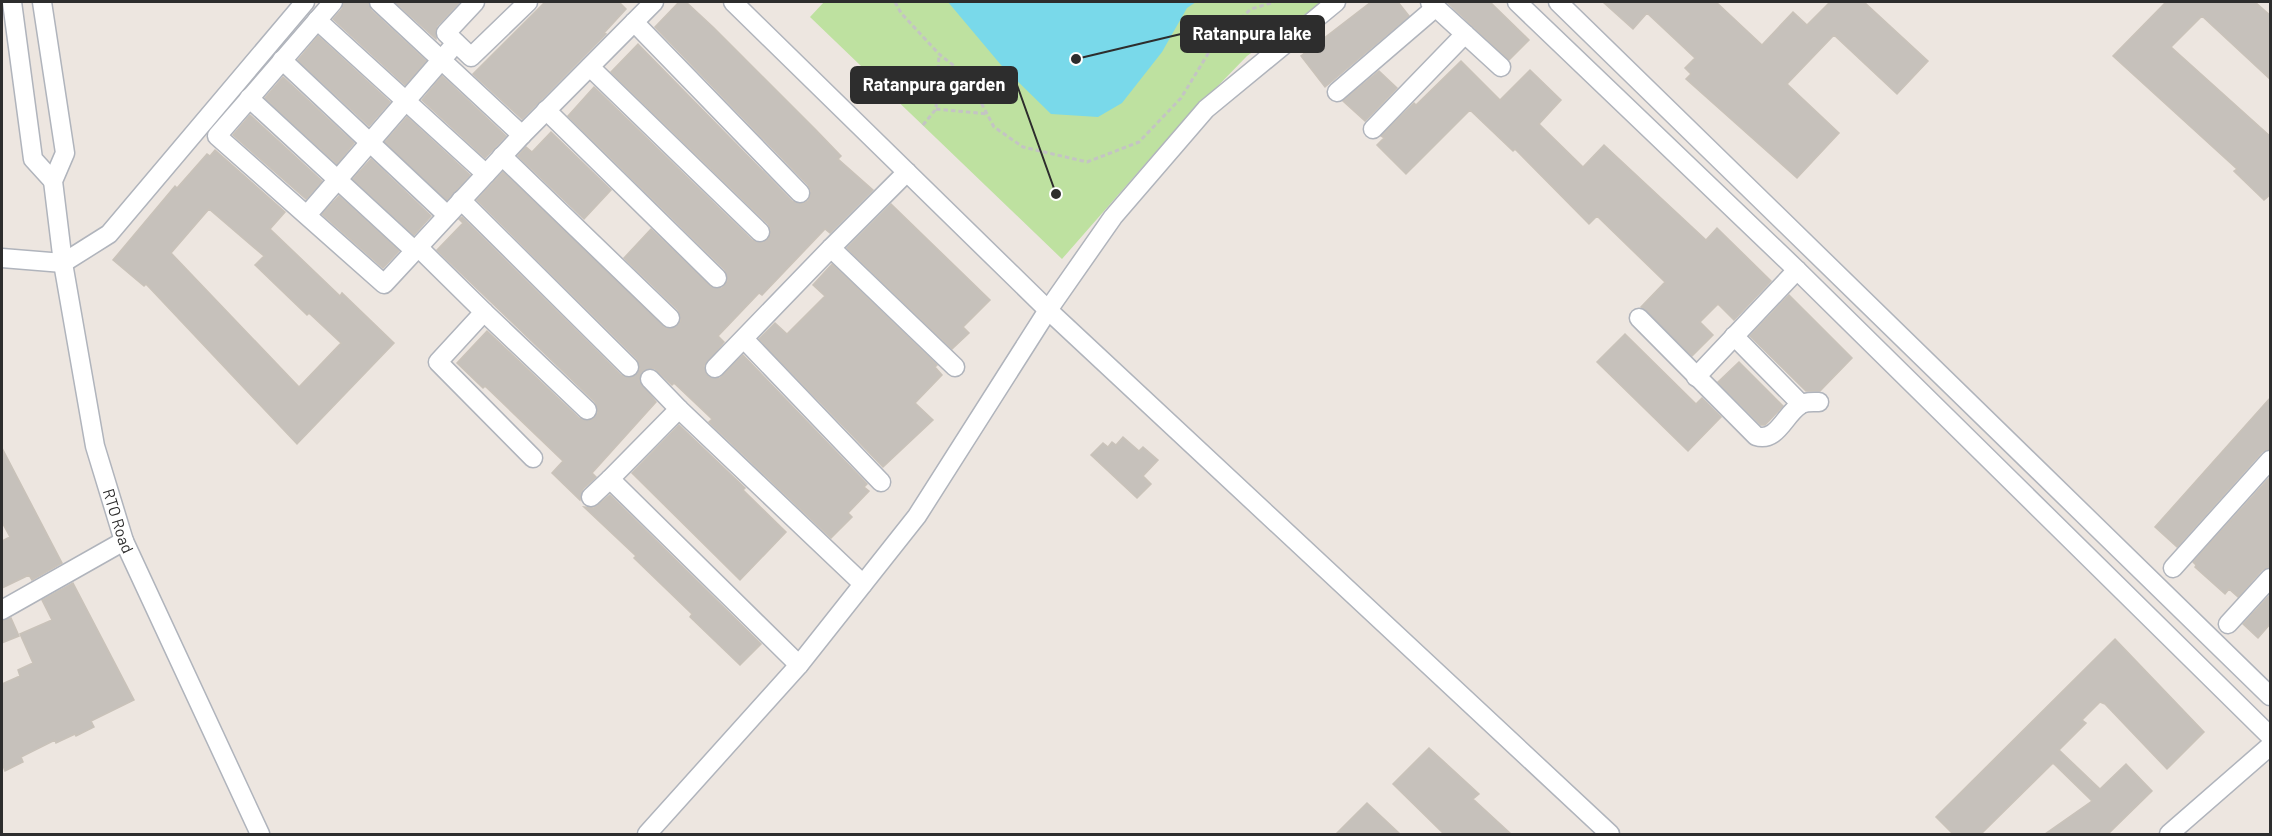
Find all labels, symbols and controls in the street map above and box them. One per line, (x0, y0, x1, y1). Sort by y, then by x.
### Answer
callout: Ratanpura lake (1181, 16, 1324, 52)
text: Ratanpura lake (1193, 22, 1312, 44)
callout: Ratanpura garden (851, 67, 1017, 103)
text: Ratanpura garden (863, 73, 1005, 95)
street label: RTO Road (100, 486, 138, 556)

